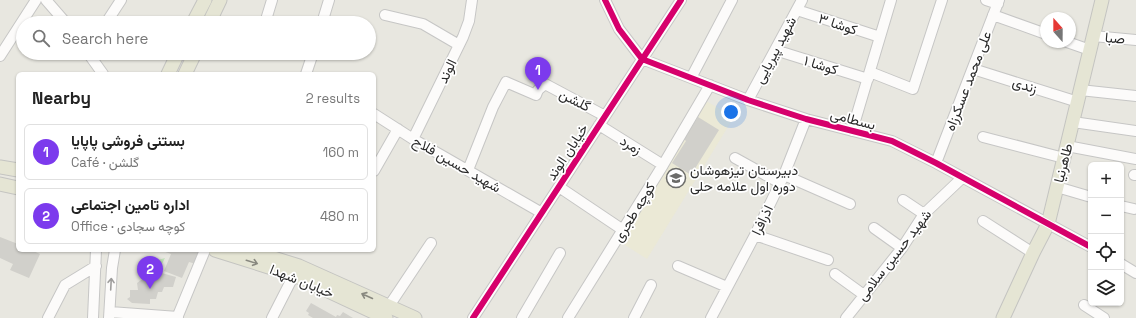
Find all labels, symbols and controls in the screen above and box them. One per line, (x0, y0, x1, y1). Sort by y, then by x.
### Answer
street label: کوشا ۳ (816, 9, 860, 39)
north arrow (1040, 12, 1076, 48)
street label: شهید پیریایی (750, 13, 801, 87)
search box (16, 16, 376, 60)
icon: search (30, 27, 52, 49)
street label: علی محمد عسکرزاه (941, 28, 995, 134)
street label: صبا (1104, 28, 1126, 48)
text: Search here (62, 29, 148, 48)
street label: کوشا ۱ (802, 51, 840, 79)
street label: الوند (433, 56, 461, 86)
pin: 1 (525, 57, 551, 90)
street label: زندی (1010, 73, 1040, 98)
street label: گلشن (556, 85, 594, 115)
text: Nearby (32, 87, 91, 109)
text: 2 results (306, 90, 360, 107)
your location (721, 102, 741, 122)
street label: بسطامی (829, 104, 877, 134)
street label: خیابان الوند (542, 120, 592, 184)
text: بستنی فروشی پاپایا (71, 131, 185, 150)
street label: زمرد (617, 131, 645, 159)
street label: شهید حسین فلاح (409, 132, 504, 198)
street label: طاهرنیا (1049, 142, 1077, 184)
text: 1 (43, 144, 49, 161)
text: 160 m (323, 144, 359, 161)
text: Café · گلشن (71, 154, 139, 171)
place label: دبیرستان تیزهوشان دوره اول علامه حلی (690, 161, 798, 196)
map controls (1088, 162, 1124, 306)
button: + (1088, 162, 1124, 198)
school or university icon: دبیرستان تیزهوشان دوره اول علامه حلی (665, 167, 687, 189)
street label: کوچه طجری (609, 179, 660, 246)
text: اداره تامین اجتماعی (71, 195, 190, 214)
button: − (1088, 198, 1124, 234)
street label: اذرافرا (747, 202, 777, 238)
street label: شهید حسین سلامی (853, 206, 935, 304)
text: 2 (42, 208, 50, 225)
text: 480 m (320, 208, 359, 225)
text: Office · کوچه سجادی (71, 218, 185, 235)
button: locate (1088, 234, 1124, 270)
pin: 2 (137, 256, 163, 289)
one-way arrow (246, 259, 259, 266)
street label: خیابان شهدا (267, 260, 337, 302)
button: layers (1088, 270, 1124, 306)
one-way arrow (107, 278, 115, 291)
one-way arrow (361, 292, 373, 299)

